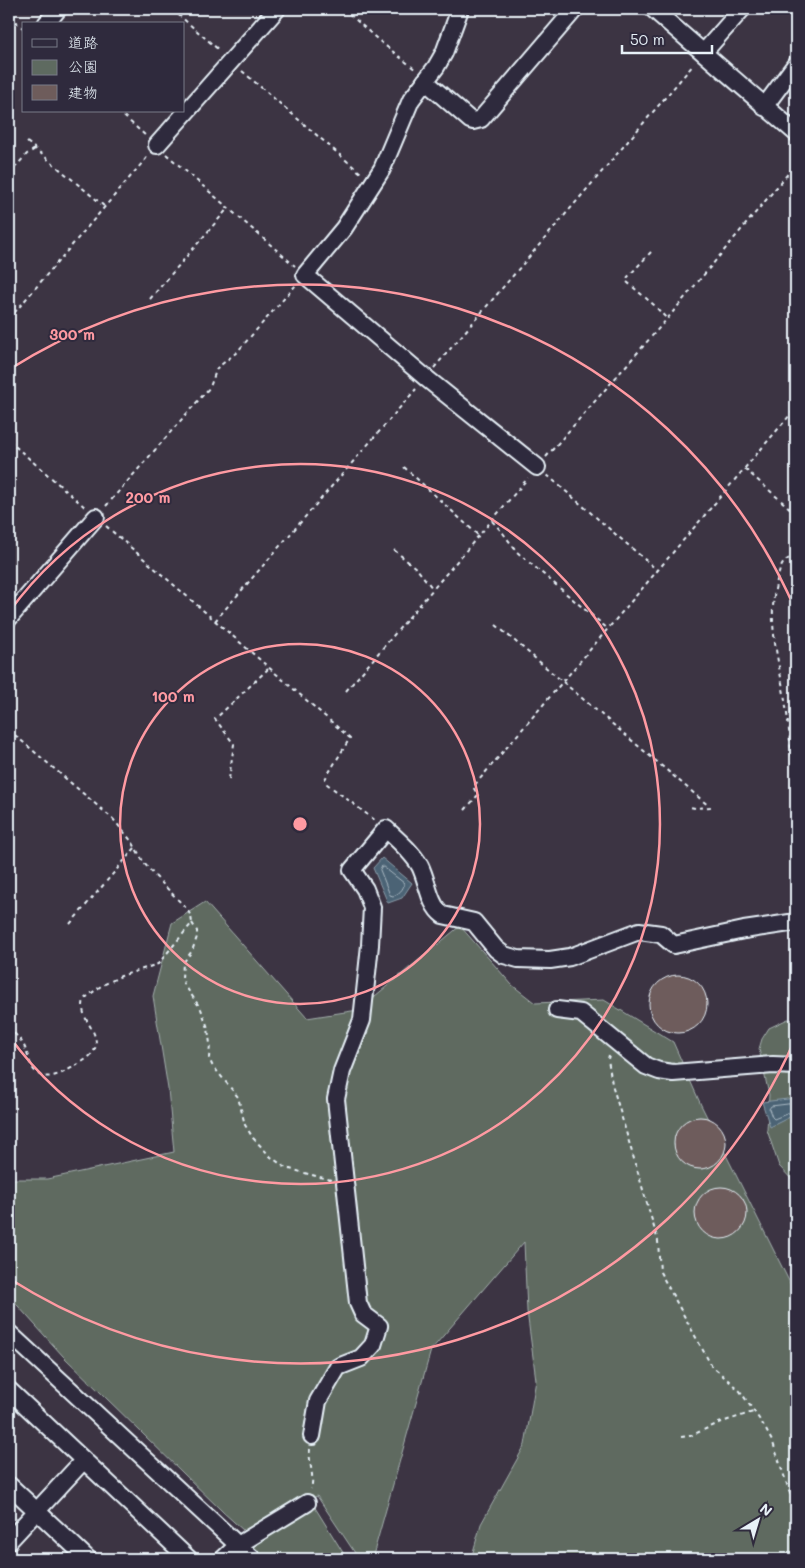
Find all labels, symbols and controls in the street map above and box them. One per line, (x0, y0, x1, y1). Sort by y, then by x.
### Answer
legend (22, 22, 185, 112)
scale bar (622, 22, 712, 54)
text: 50 m (630, 29, 665, 49)
text: 道路 (68, 32, 98, 52)
text: 公園 (68, 56, 98, 76)
text: 建物 (68, 82, 98, 102)
text: 300 m (49, 324, 95, 344)
text: 200 m (126, 487, 171, 507)
text: 100 m (151, 686, 195, 706)
centre of rings (291, 815, 309, 833)
north arrow (732, 1496, 782, 1546)
text: N (756, 1499, 776, 1520)

